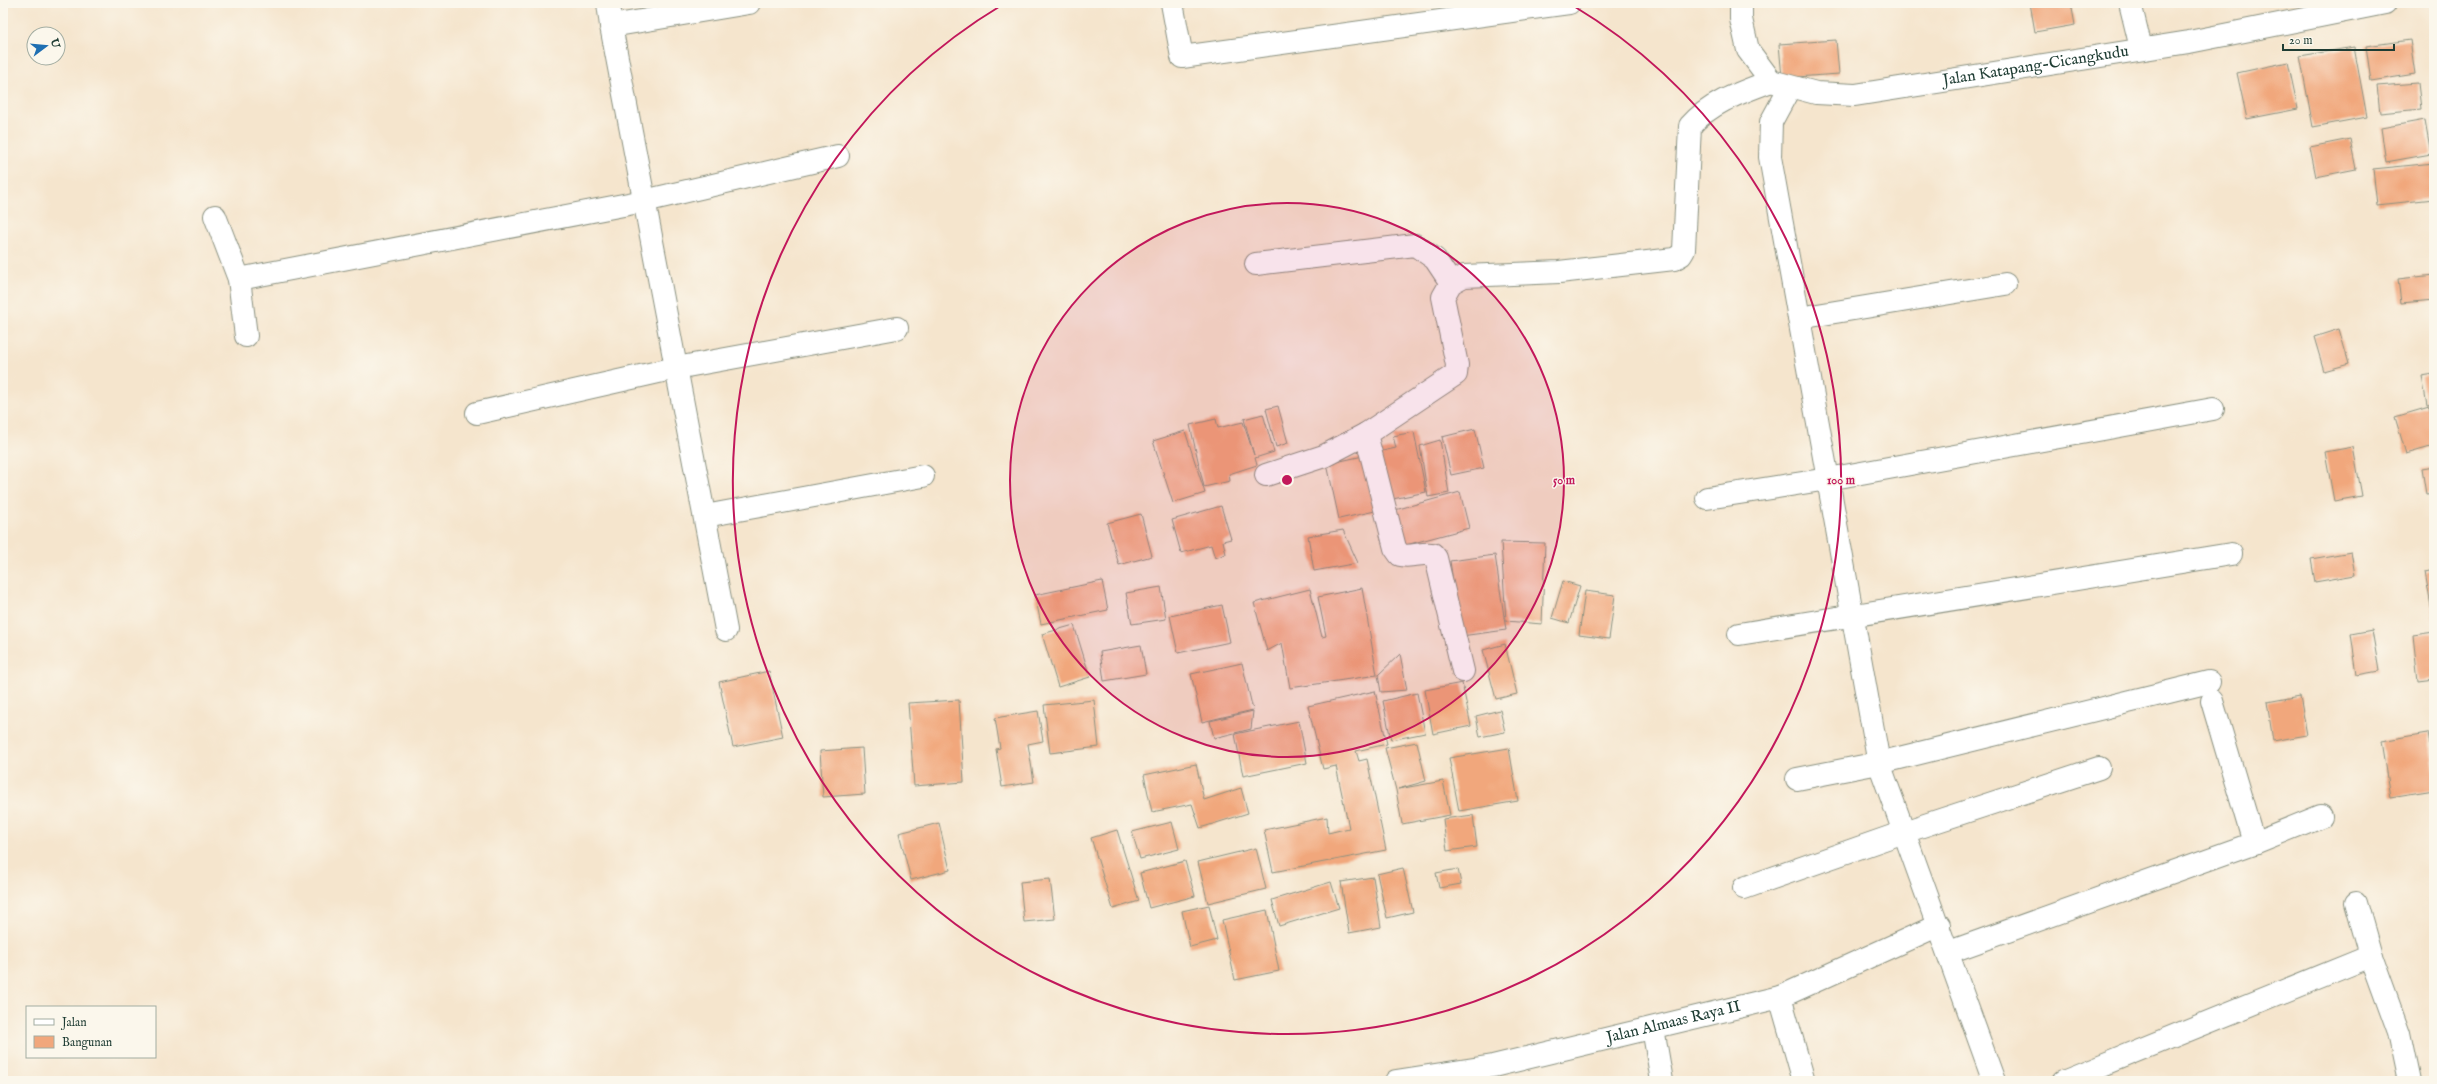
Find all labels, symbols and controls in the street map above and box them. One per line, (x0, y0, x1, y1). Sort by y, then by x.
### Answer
north arrow (26, 26, 66, 66)
scale bar (2283, 26, 2394, 52)
text: 20 m (2289, 33, 2312, 48)
text: U (46, 36, 63, 51)
street label: Jalan Katapang-Cicangkudu (1939, 42, 2130, 91)
centre of rings (1280, 473, 1294, 487)
text: 50 m (1553, 473, 1576, 488)
text: 100 m (1827, 473, 1856, 488)
street label: Jalan Almaas Raya II (1602, 997, 1743, 1049)
legend (26, 1006, 156, 1058)
text: Jalan (60, 1015, 87, 1031)
text: Bangunan (62, 1035, 113, 1050)

